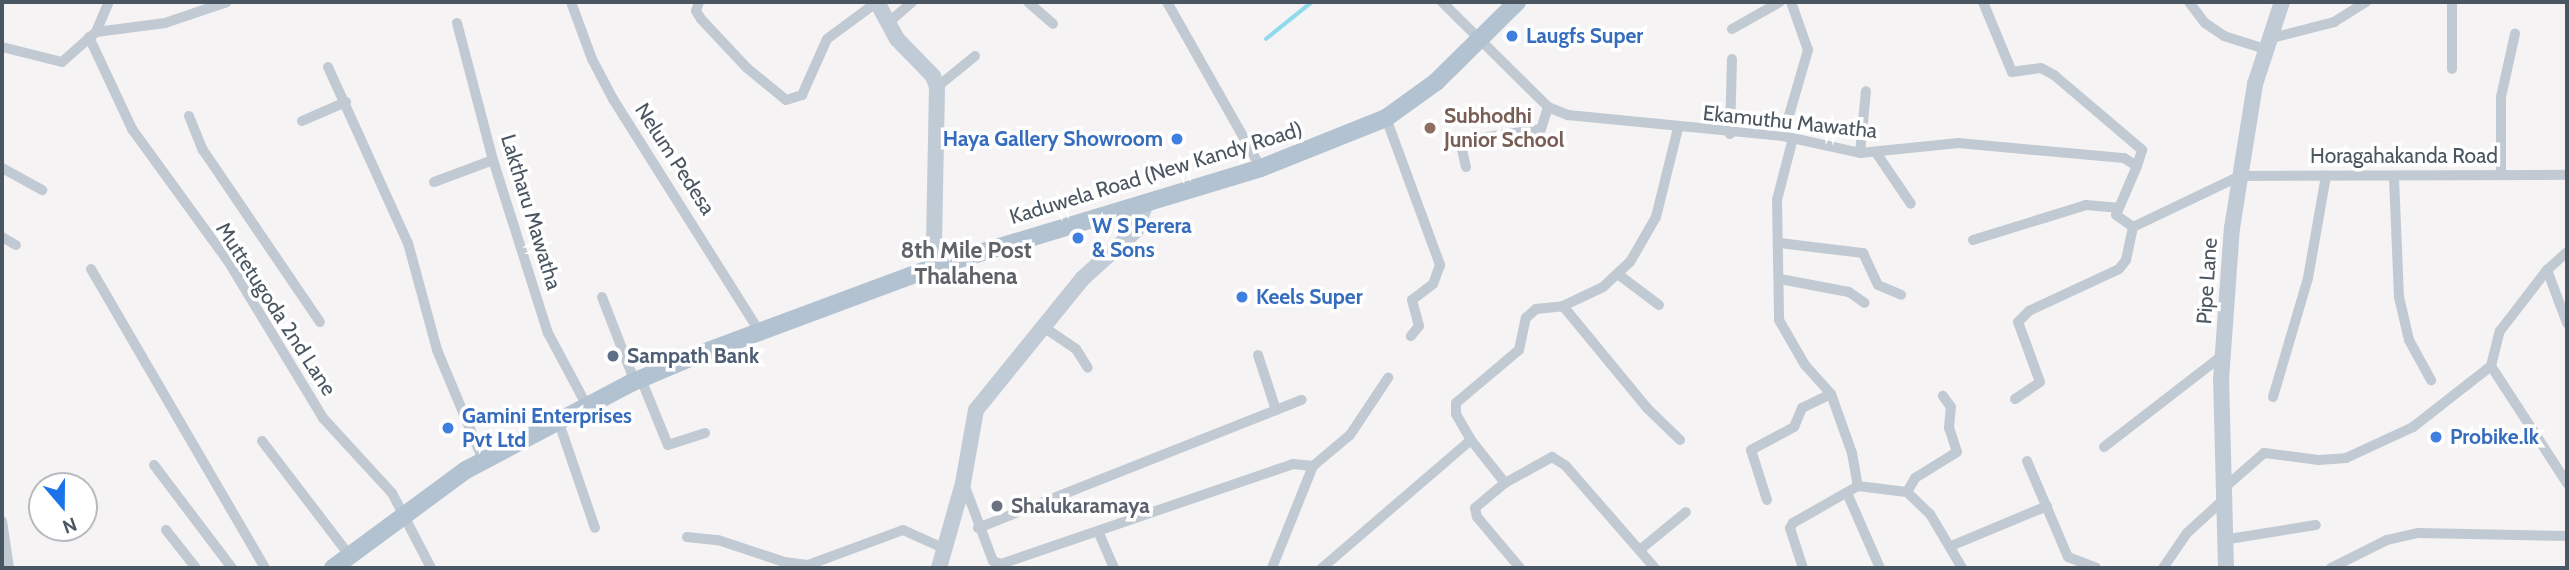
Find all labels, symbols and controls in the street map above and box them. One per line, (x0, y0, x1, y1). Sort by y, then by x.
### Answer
place label: Laugfs Super (1526, 23, 1643, 49)
marker: Laugfs Super (1504, 28, 1520, 44)
street label: Nelum Pedesa (630, 98, 720, 220)
street label: Ekamuthu Mawatha (1702, 100, 1878, 144)
place label: Subhodhi Junior School (1444, 103, 1564, 153)
street label: Kaduwela Road (New Kandy Road) (1007, 116, 1305, 230)
marker: Subhodhi Junior School (1422, 120, 1438, 136)
place label: Haya Gallery Showroom (943, 126, 1163, 152)
street label: Laktharu Mawatha (495, 131, 567, 293)
marker: Haya Gallery Showroom (1169, 131, 1185, 147)
street label: Horagahakanda Road (2310, 143, 2498, 169)
place label: W S Perera & Sons (1092, 213, 1192, 263)
street label: Muttetugoda 2nd Lane (211, 218, 341, 400)
marker: W S Perera & Sons (1070, 230, 1086, 246)
district label: 8th Mile Post Thalahena (900, 236, 1032, 290)
street label: Pipe Lane (2191, 237, 2223, 325)
place label: Keels Super (1256, 284, 1363, 310)
marker: Keels Super (1234, 289, 1250, 305)
place label: Sampath Bank (627, 343, 759, 369)
marker: Sampath Bank (605, 348, 621, 364)
place label: Gamini Enterprises Pvt Ltd (462, 403, 632, 453)
marker: Gamini Enterprises Pvt Ltd (440, 420, 456, 436)
place label: Probike.lk (2450, 424, 2539, 450)
marker: Probike.lk (2428, 429, 2444, 445)
north arrow (28, 472, 98, 542)
place label: Shalukaramaya (1011, 493, 1150, 519)
marker: Shalukaramaya (989, 498, 1005, 514)
text: N (59, 512, 80, 538)

